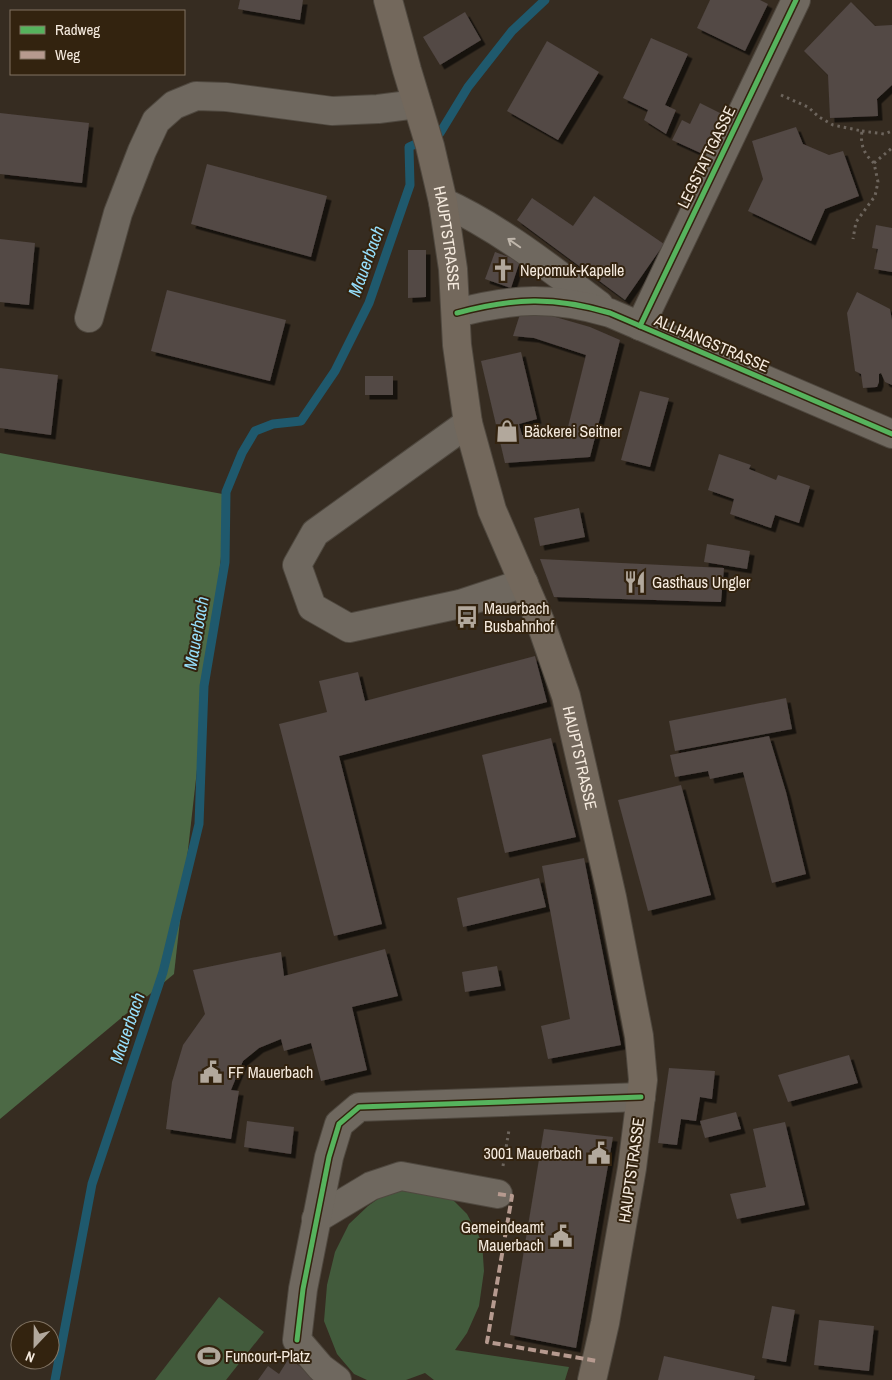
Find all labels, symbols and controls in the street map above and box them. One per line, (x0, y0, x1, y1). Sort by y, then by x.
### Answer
legend (10, 10, 185, 75)
text: Radweg (55, 19, 100, 40)
text: Weg (55, 44, 80, 65)
street label: LEGSTATTGASSE (672, 102, 740, 212)
street label: HAUPTSTRASSE (429, 184, 465, 291)
water label: Mauerbach (342, 222, 390, 300)
one-way arrow (507, 238, 521, 248)
church icon: Nepomuk-Kapelle (490, 257, 516, 283)
place label: Nepomuk-Kapelle (520, 259, 624, 281)
street label: ALLHANGSTRASSE (650, 309, 773, 377)
shop icon: Bäckerei Seitner (494, 418, 520, 444)
place label: Bäckerei Seitner (524, 420, 622, 442)
restaurant icon: Gasthaus Ungler (622, 569, 648, 595)
place label: Gasthaus Ungler (652, 571, 751, 593)
water label: Mauerbach (177, 594, 215, 672)
place label: Mauerbach Busbahnhof (484, 597, 554, 637)
bus stop icon: Mauerbach Busbahnhof (454, 604, 480, 630)
street label: HAUPTSTRASSE (558, 704, 603, 812)
water label: Mauerbach (103, 989, 151, 1067)
public building icon: FF Mauerbach (198, 1059, 224, 1085)
place label: FF Mauerbach (228, 1061, 313, 1083)
street label: HAUPTSTRASSE (613, 1116, 649, 1224)
public building icon: 3001 Mauerbach (586, 1140, 612, 1166)
place label: 3001 Mauerbach (484, 1142, 582, 1164)
place label: Gemeindeamt Mauerbach (461, 1216, 544, 1256)
public building icon: Gemeindeamt Mauerbach (548, 1223, 574, 1249)
north arrow (10, 1320, 60, 1370)
sports icon: Funcourt-Platz (196, 1343, 222, 1369)
place label: Funcourt-Platz (225, 1345, 311, 1367)
text: N (23, 1347, 37, 1367)

